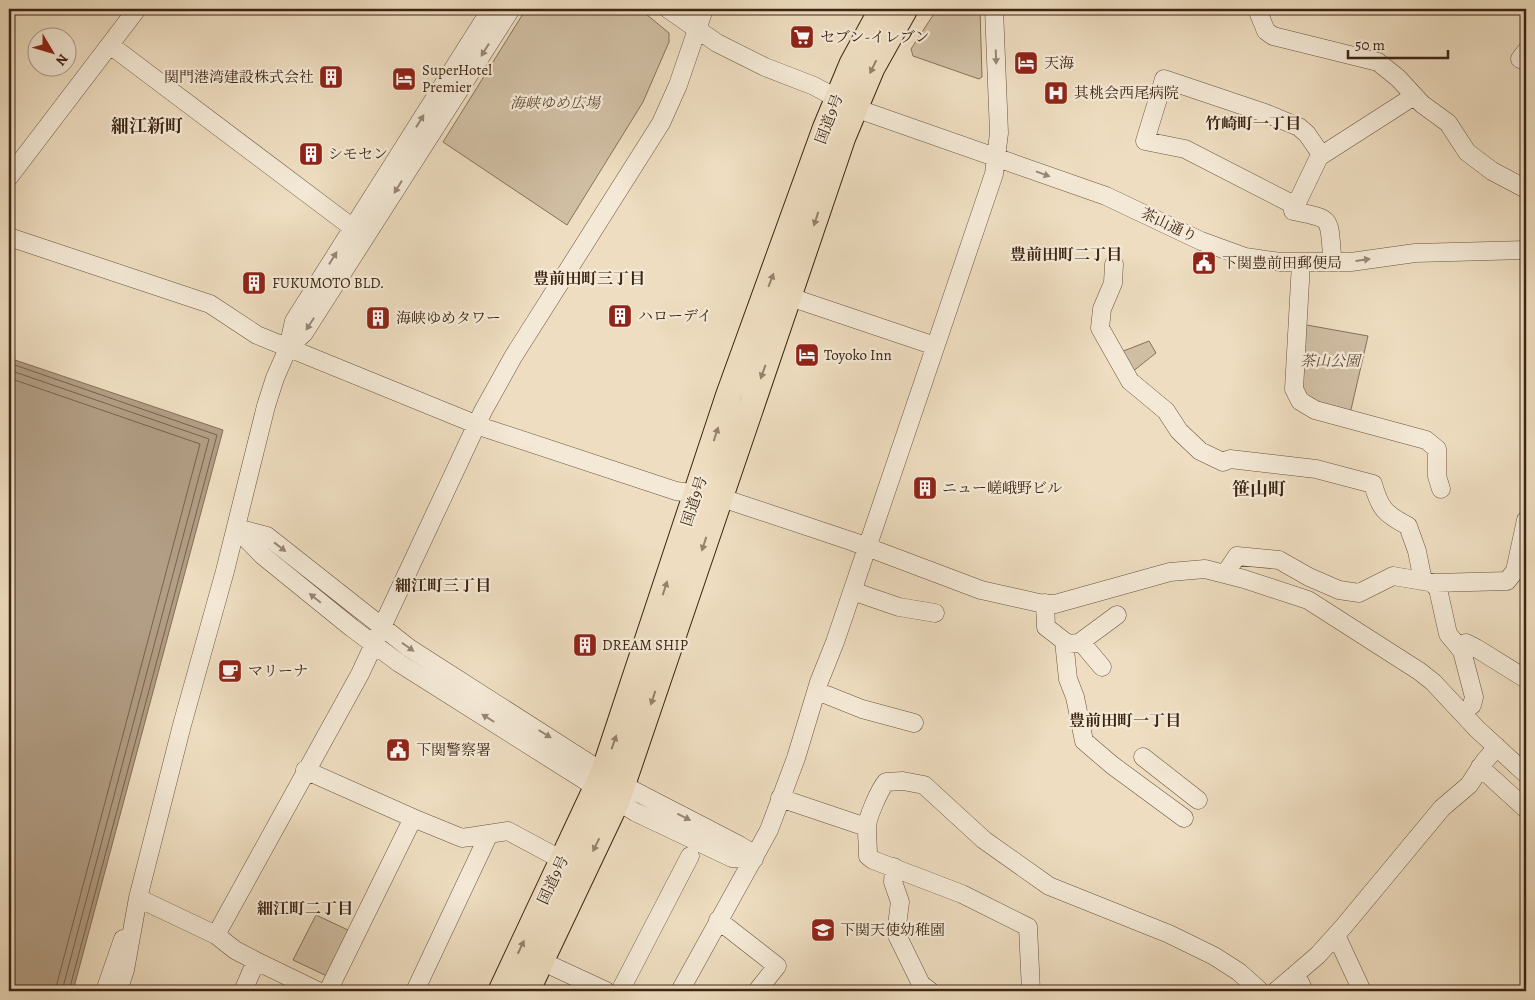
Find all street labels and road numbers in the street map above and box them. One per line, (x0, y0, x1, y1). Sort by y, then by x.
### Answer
street label: 国道9号 (810, 91, 848, 147)
street label: 茶山通り (1138, 203, 1200, 247)
street label: 国道9号 (676, 473, 712, 529)
street label: 国道9号 (533, 852, 573, 908)

